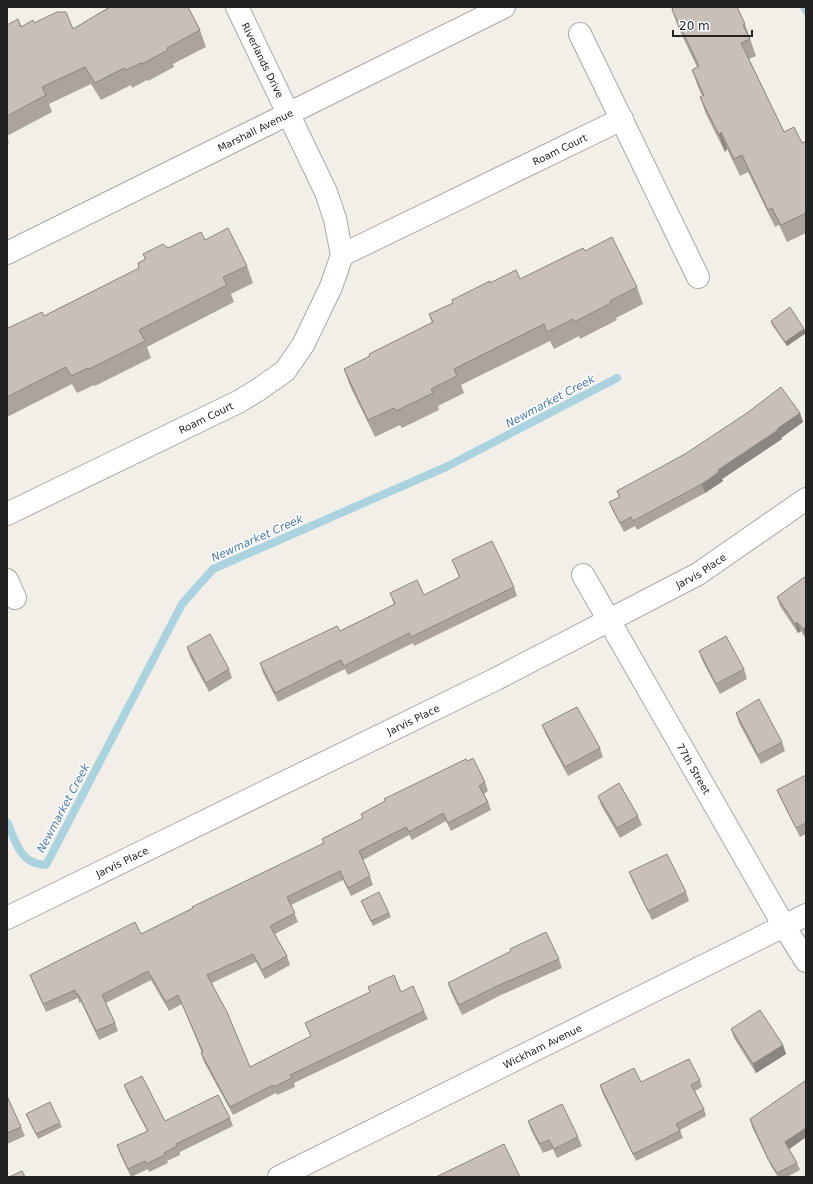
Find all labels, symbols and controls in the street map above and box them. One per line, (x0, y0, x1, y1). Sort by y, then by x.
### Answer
scale bar (673, 12, 752, 38)
text: 20 m (679, 19, 710, 33)
street label: Riverlands Drive (240, 21, 286, 100)
street label: Marshall Avenue (216, 107, 295, 154)
street label: Roam Court (531, 132, 589, 168)
water label: Newmarket Creek (503, 372, 598, 430)
street label: Roam Court (177, 400, 235, 436)
water label: Newmarket Creek (209, 512, 306, 565)
street label: Jarvis Place (673, 551, 728, 591)
street label: Jarvis Place (384, 703, 441, 738)
street label: 77th Street (675, 741, 712, 796)
water label: Newmarket Creek (34, 761, 93, 855)
street label: Jarvis Place (93, 845, 150, 880)
street label: Wickham Avenue (501, 1022, 584, 1071)

